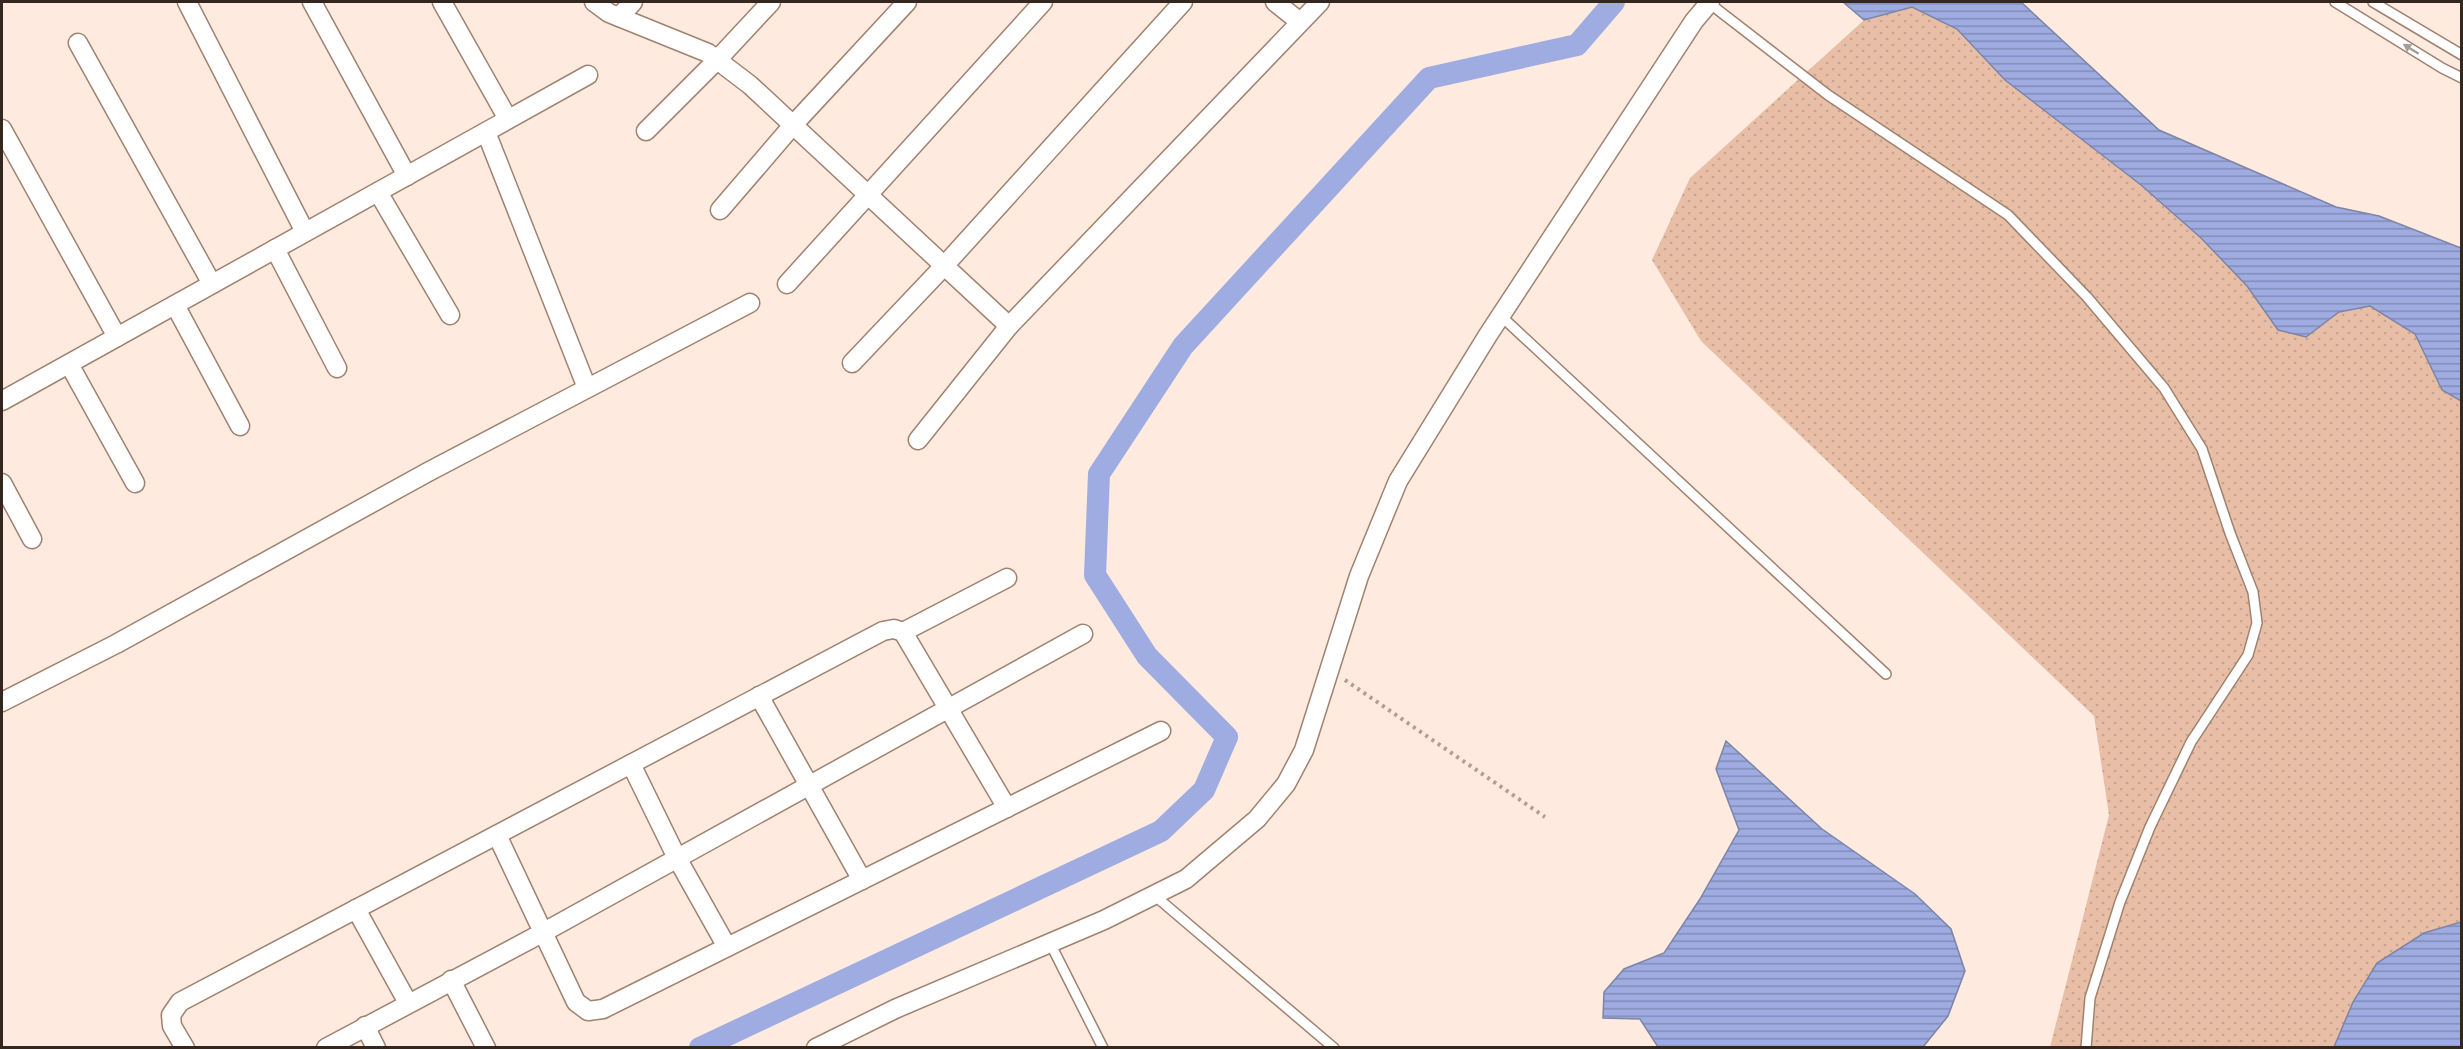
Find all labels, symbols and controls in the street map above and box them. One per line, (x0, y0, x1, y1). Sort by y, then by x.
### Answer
one-way arrow (2403, 43, 2419, 54)

